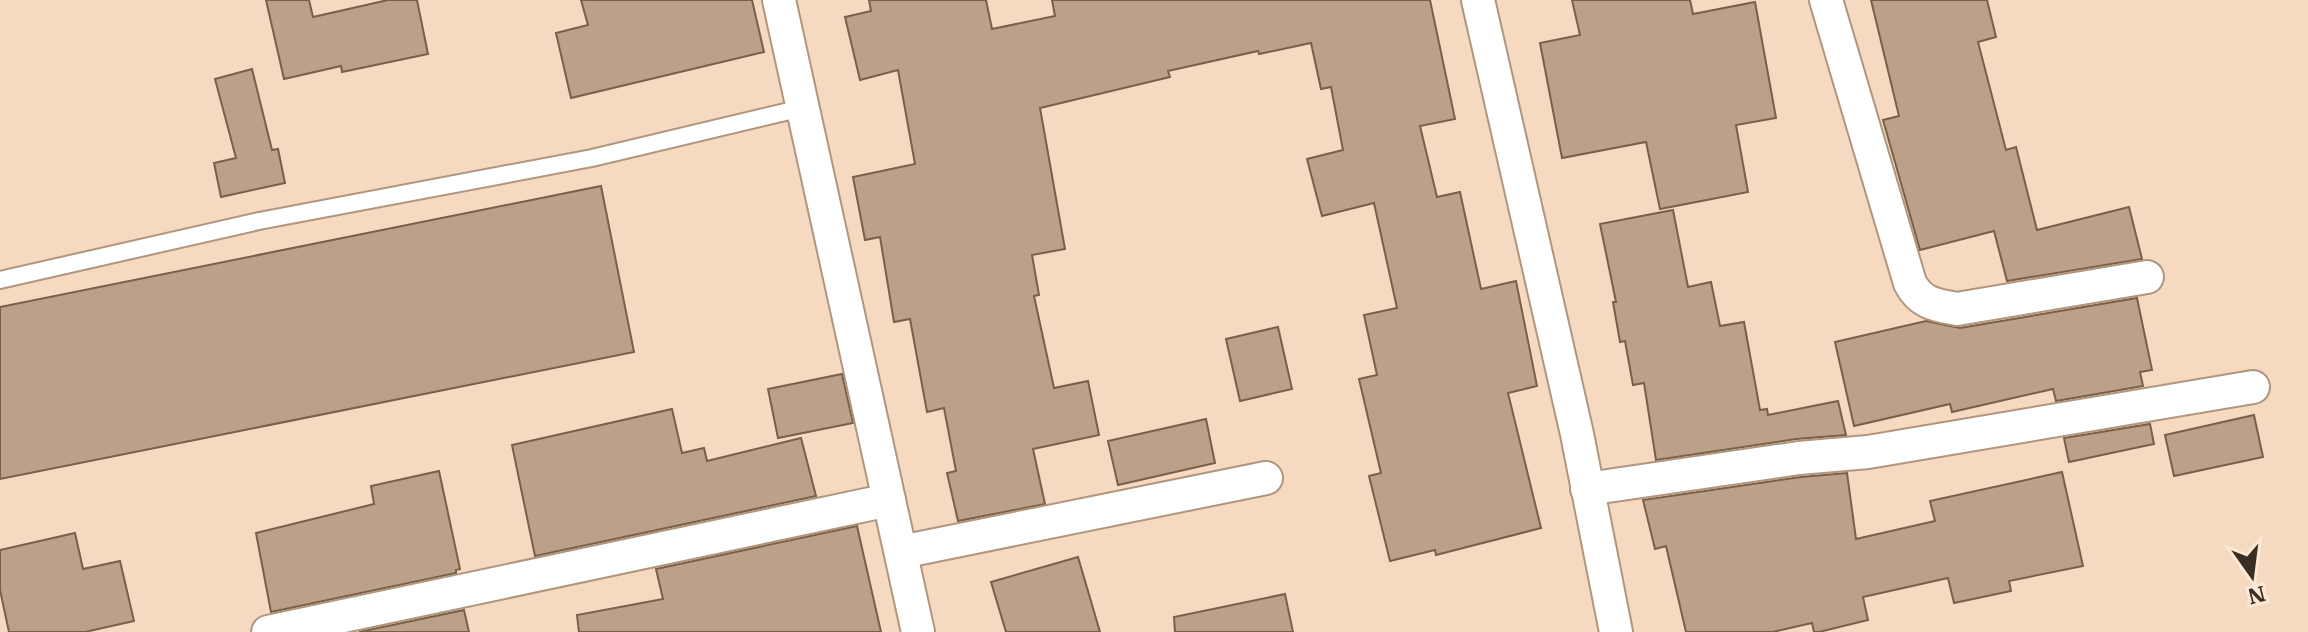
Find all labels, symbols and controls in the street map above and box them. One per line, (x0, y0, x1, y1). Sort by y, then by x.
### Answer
north arrow (2212, 536, 2292, 616)
text: N (2245, 580, 2269, 612)

